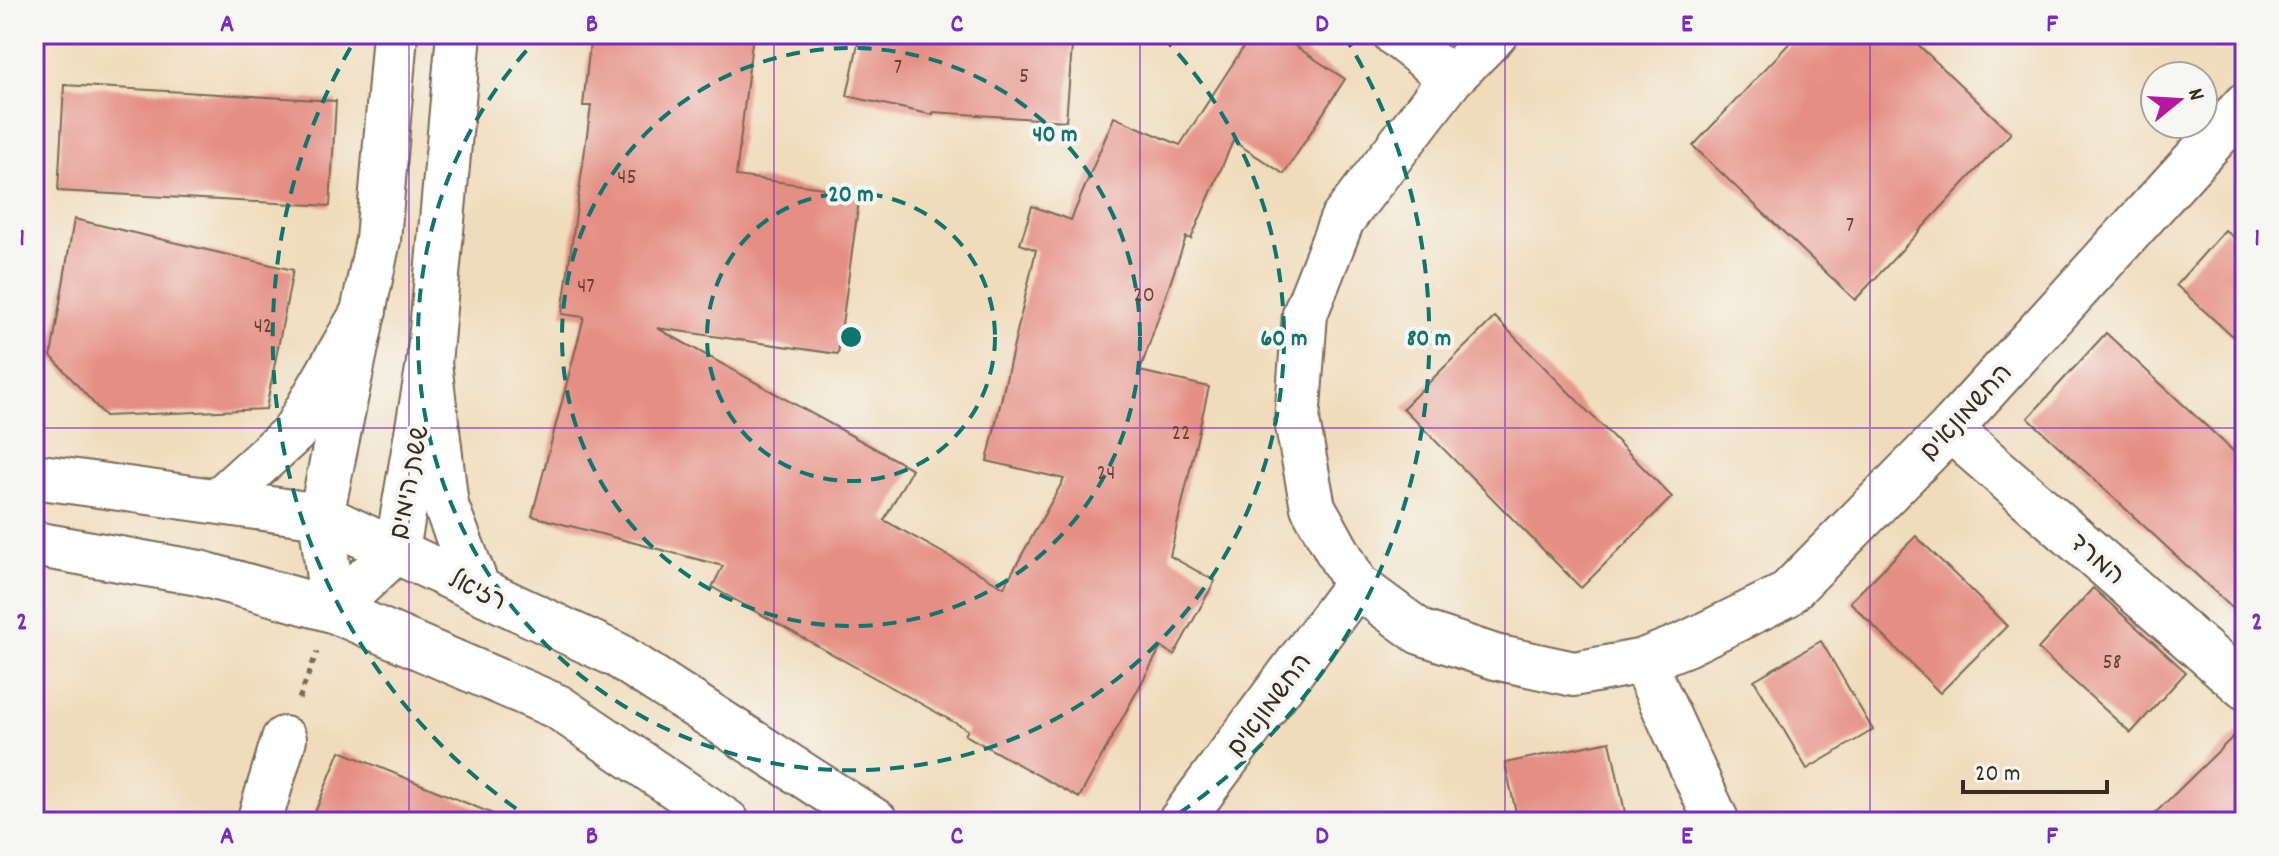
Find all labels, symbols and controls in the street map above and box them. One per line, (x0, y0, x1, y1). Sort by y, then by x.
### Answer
text: A (220, 7, 234, 44)
text: B (586, 7, 598, 44)
text: C (951, 7, 964, 44)
text: D (1315, 7, 1329, 44)
text: E (1681, 7, 1693, 44)
text: F (2046, 7, 2058, 44)
house number: 7 (894, 53, 902, 84)
north arrow (2139, 60, 2219, 140)
house number: 5 (1019, 62, 1029, 93)
text: N (2178, 85, 2211, 105)
text: 40 m (1032, 119, 1078, 153)
house number: 45 (617, 163, 637, 194)
text: 20 m (828, 179, 874, 213)
house number: 7 (1846, 211, 1854, 242)
text: 1 (19, 221, 25, 258)
text: 1 (2254, 221, 2260, 258)
house number: 47 (577, 272, 595, 303)
house number: 20 (1133, 281, 1155, 312)
house number: 42 (254, 312, 272, 343)
centre of rings (837, 323, 865, 351)
text: 60 m (1261, 323, 1307, 357)
text: 80 m (1407, 323, 1451, 357)
street label: החשמונאים (1913, 356, 2022, 470)
house number: 22 (1171, 419, 1191, 450)
street label: ששת הימים (382, 422, 441, 543)
house number: 24 (1097, 459, 1115, 490)
street label: המרד (2060, 526, 2132, 595)
street label: רזיאל (441, 562, 512, 622)
text: 2 (16, 605, 28, 642)
text: 2 (2251, 605, 2263, 642)
street label: החשמונאים (1220, 647, 1322, 766)
house number: 58 (2102, 648, 2122, 679)
scale bar (1963, 744, 2107, 794)
text: 20 m (1975, 758, 2021, 792)
text: A (220, 819, 234, 856)
text: B (586, 819, 598, 856)
text: C (951, 819, 964, 856)
text: D (1315, 819, 1329, 856)
text: E (1681, 819, 1693, 856)
text: F (2046, 819, 2058, 856)

